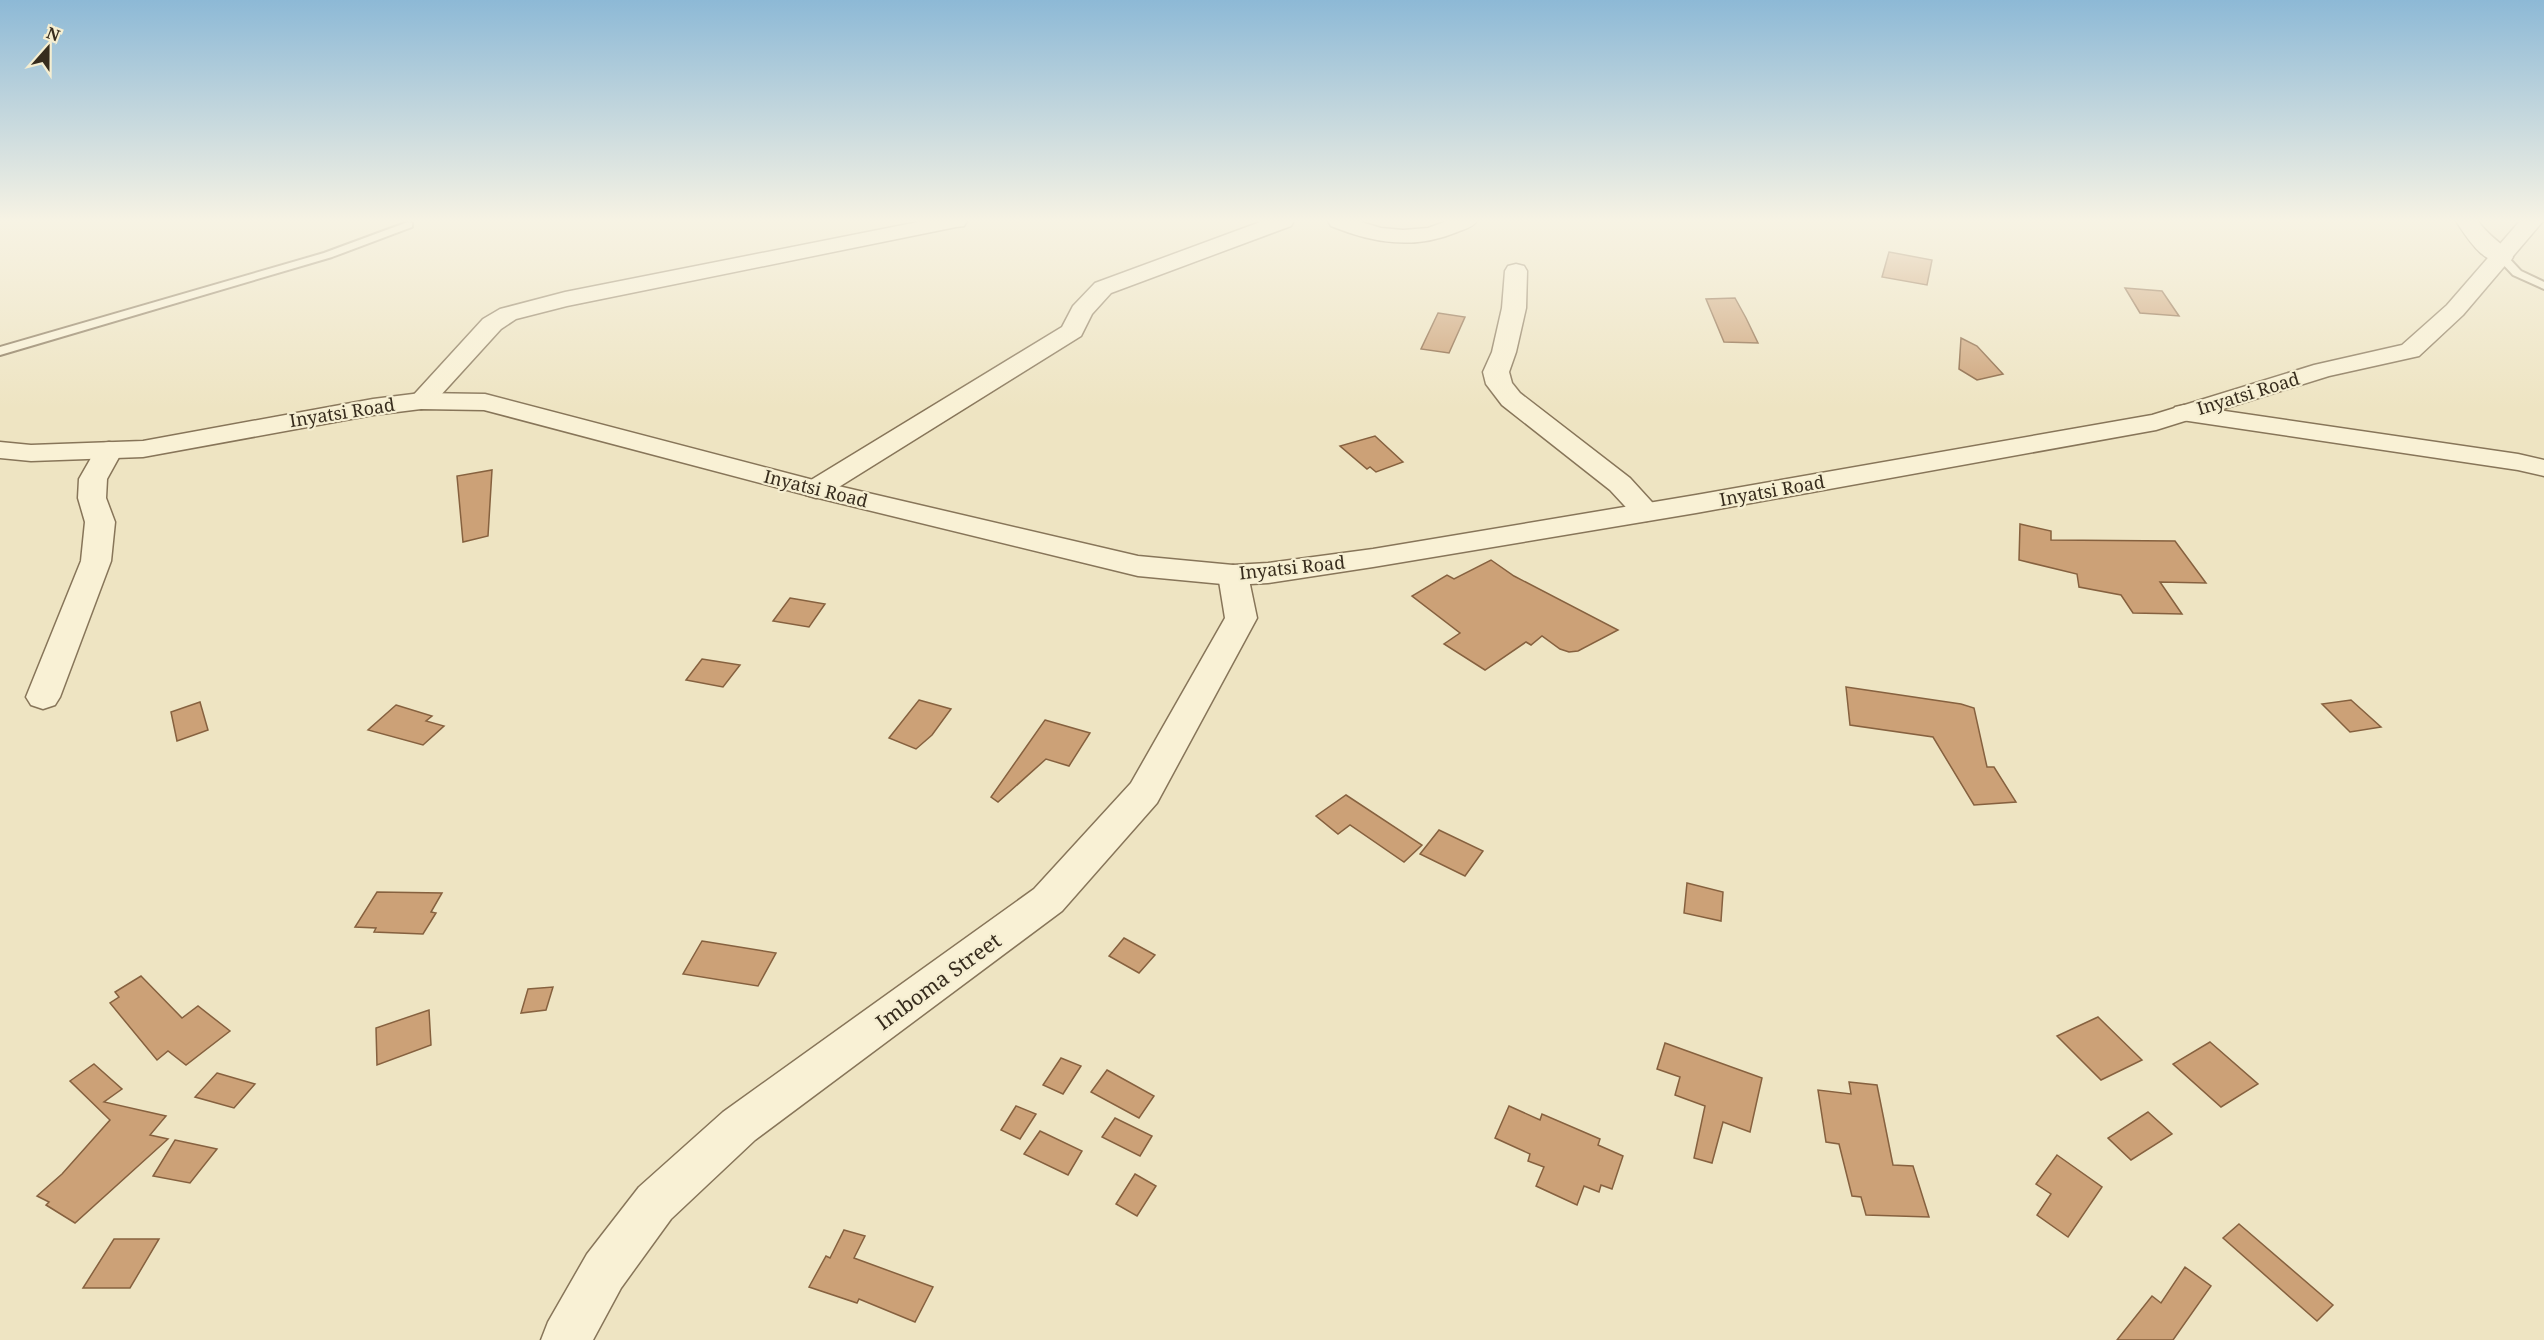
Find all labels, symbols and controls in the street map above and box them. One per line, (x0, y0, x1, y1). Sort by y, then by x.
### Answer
north arrow (18, 18, 78, 78)
text: N (44, 21, 64, 47)
street label: Inyatsi Road (2194, 366, 2302, 420)
street label: Inyatsi Road (288, 392, 396, 432)
street label: Inyatsi Road (761, 463, 871, 513)
street label: Inyatsi Road (1718, 469, 1826, 511)
street label: Inyatsi Road (1238, 550, 1346, 584)
street label: Imboma Street (870, 926, 1006, 1036)

